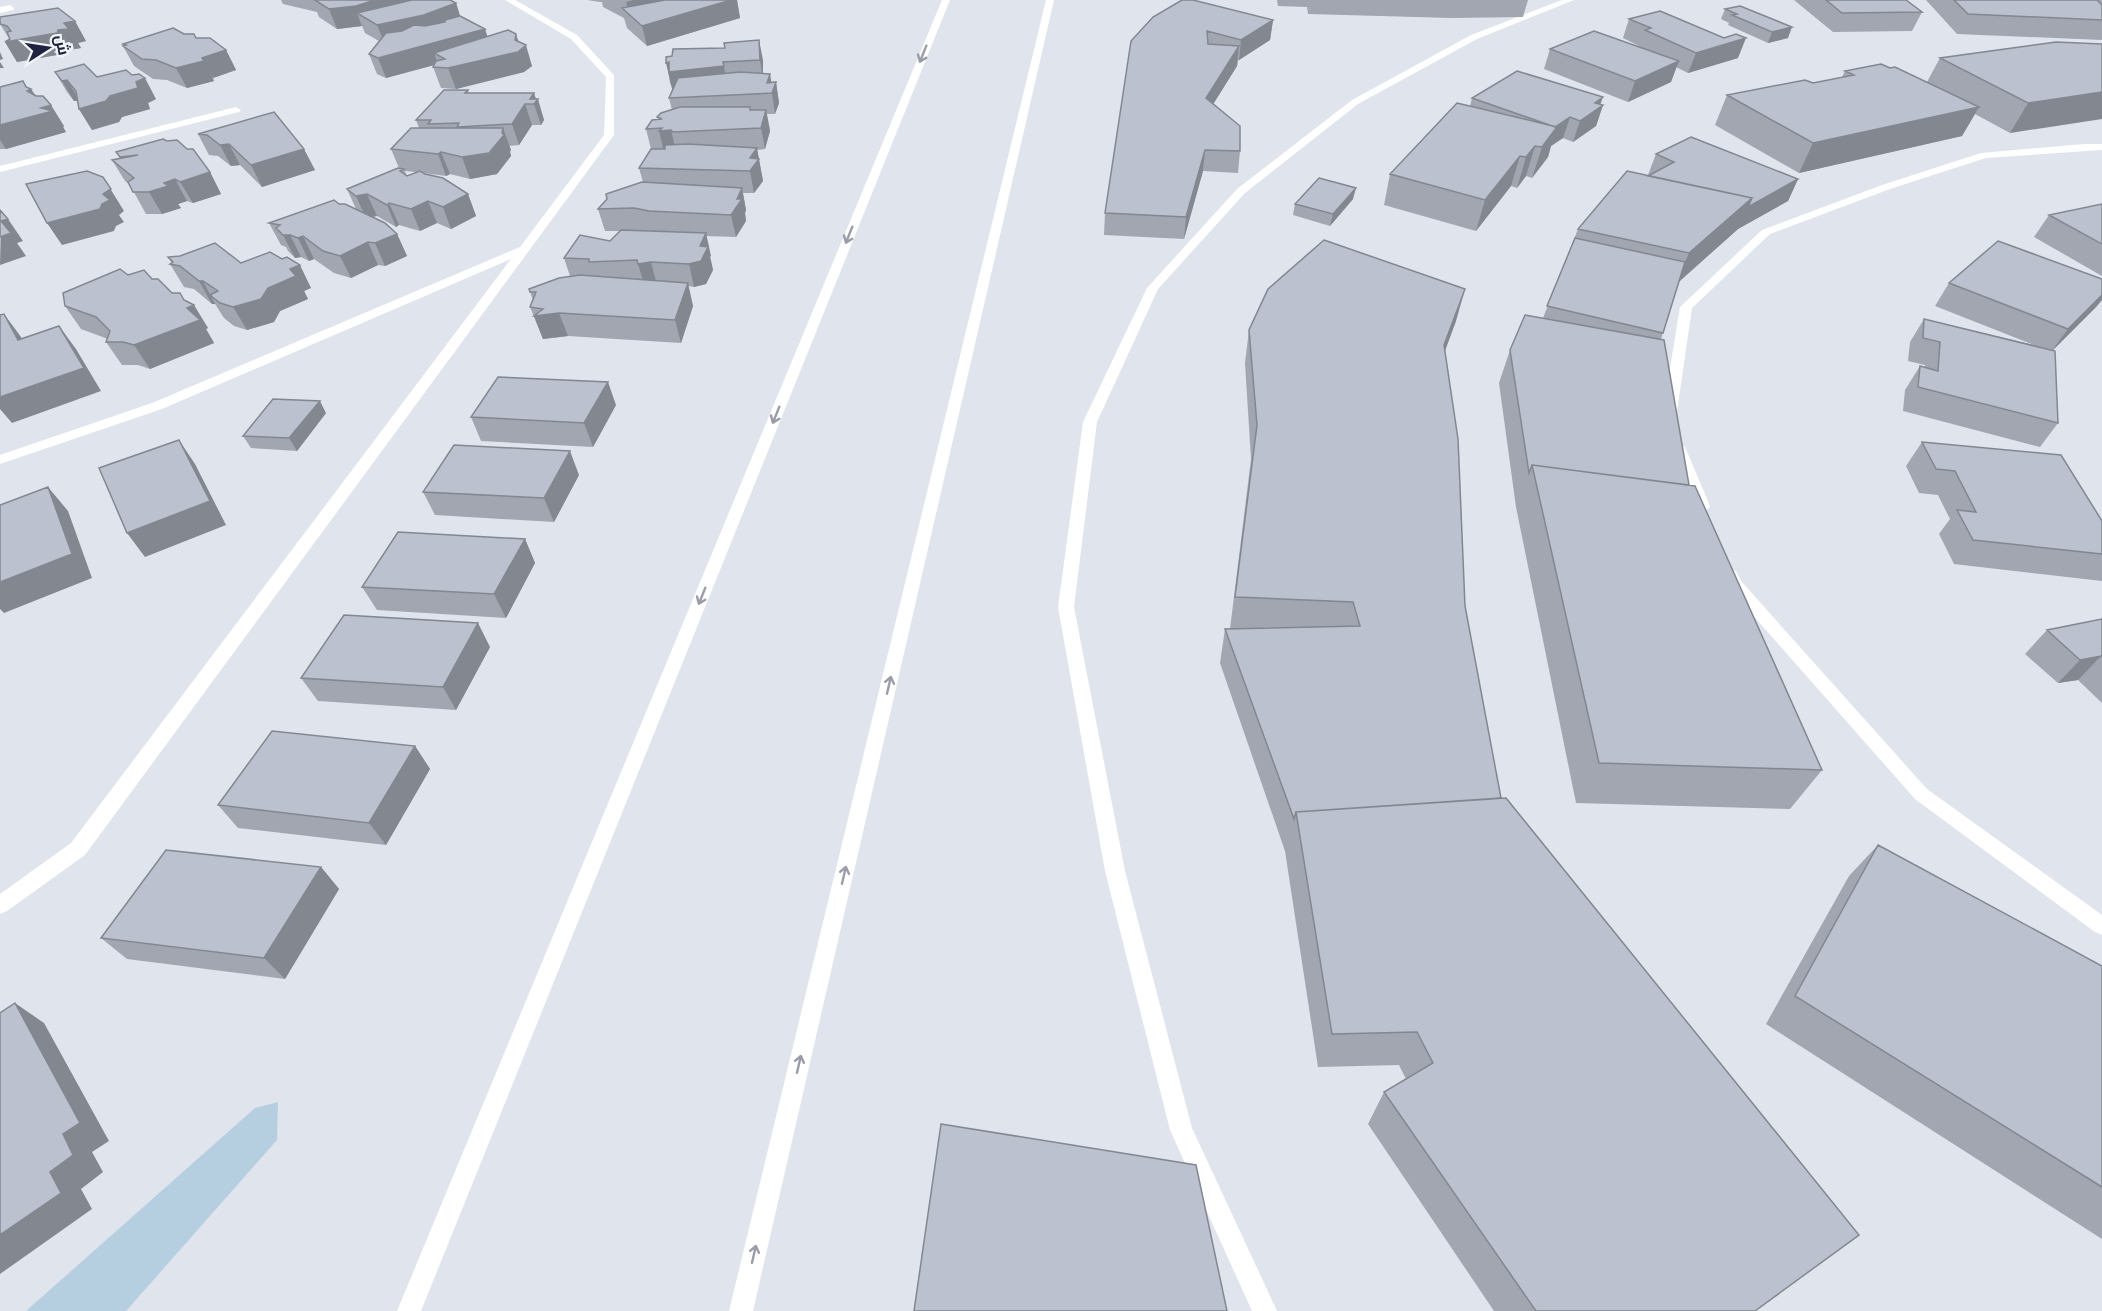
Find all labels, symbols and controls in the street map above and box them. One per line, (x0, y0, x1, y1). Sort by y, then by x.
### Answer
north arrow (18, 18, 78, 78)
text: ش (51, 33, 75, 57)
one-way arrow (917, 44, 928, 63)
one-way arrow (843, 225, 854, 243)
one-way arrow (770, 405, 781, 424)
one-way arrow (696, 586, 707, 604)
one-way arrow (883, 676, 895, 695)
one-way arrow (838, 865, 850, 884)
one-way arrow (794, 1055, 805, 1075)
one-way arrow (749, 1245, 761, 1264)

